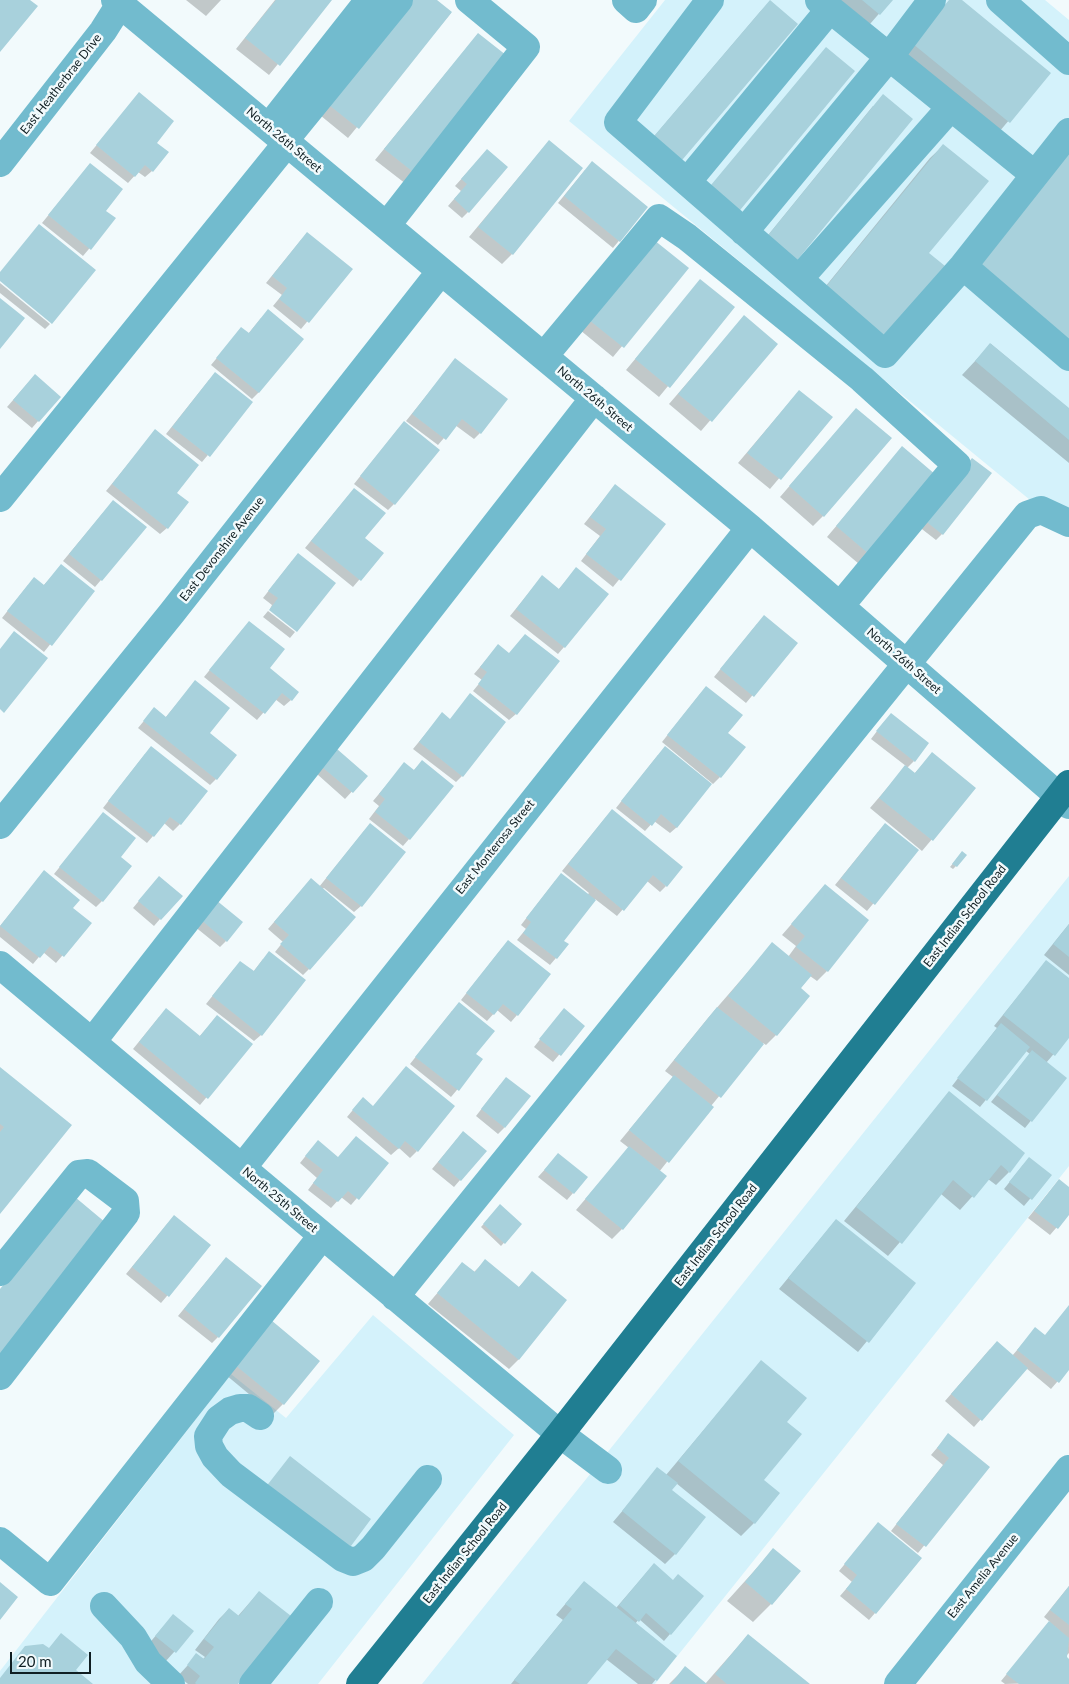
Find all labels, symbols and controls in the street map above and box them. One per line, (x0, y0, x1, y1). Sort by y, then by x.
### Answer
street label: East Heatherbrae Drive (17, 31, 105, 137)
street label: North 26th Street (243, 104, 325, 176)
street label: North 26th Street (554, 363, 636, 435)
street label: East Devonshire Avenue (177, 494, 267, 604)
street label: North 26th Street (864, 625, 944, 697)
street label: East Monterosa Street (453, 797, 537, 897)
street label: East Indian School Road (921, 862, 1009, 970)
street label: North 25th Street (239, 1164, 321, 1236)
street label: East Indian School Road (672, 1181, 760, 1289)
street label: East Indian School Road (420, 1500, 510, 1606)
street label: East Amelia Avenue (945, 1531, 1021, 1621)
scale bar (12, 1642, 94, 1674)
text: 20 m (18, 1652, 52, 1670)

